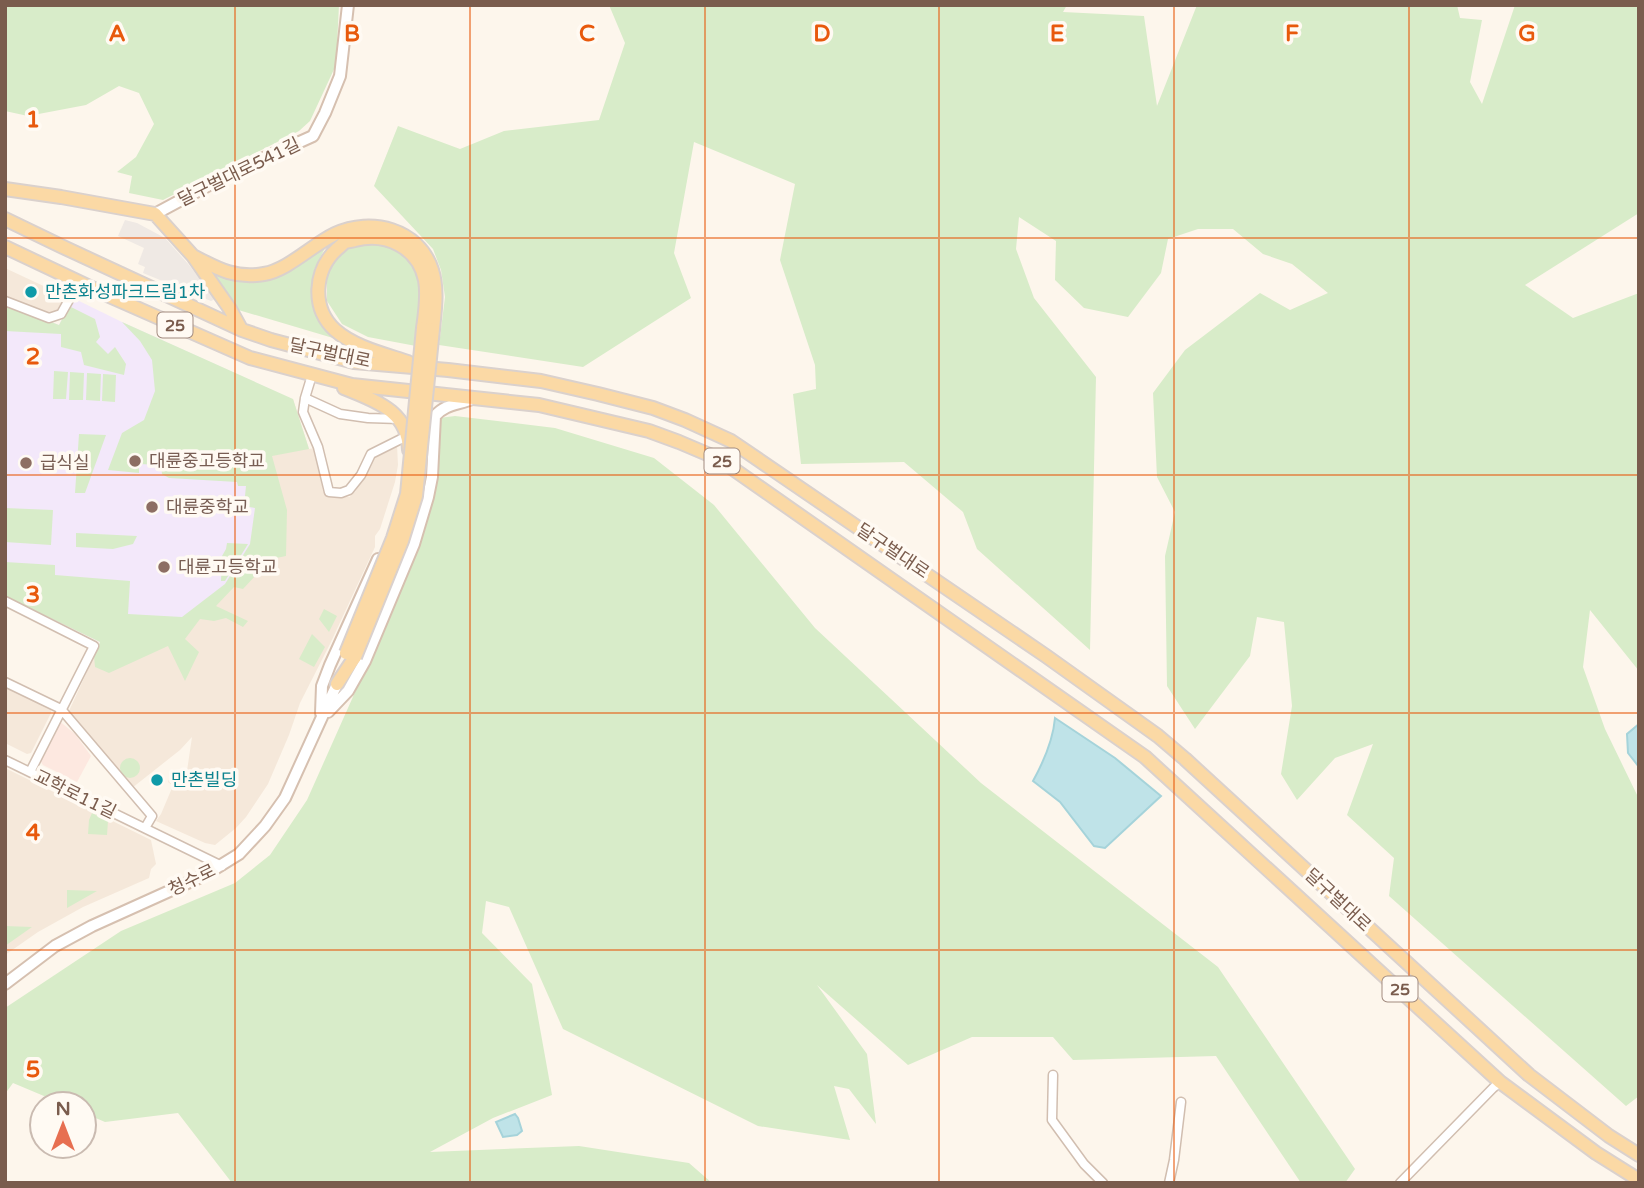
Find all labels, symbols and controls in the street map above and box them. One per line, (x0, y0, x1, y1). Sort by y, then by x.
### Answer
text: A (108, 20, 126, 48)
text: B (344, 20, 360, 48)
text: C (579, 20, 595, 48)
text: D (813, 20, 831, 48)
text: E (1050, 20, 1064, 48)
text: F (1285, 20, 1299, 48)
text: G (1518, 20, 1536, 48)
text: 1 (26, 106, 40, 134)
street label: 달구벌대로541길 (174, 133, 304, 211)
place label: 만촌화성파크드림1차 (45, 281, 206, 303)
marker: 만촌화성파크드림1차 (23, 284, 39, 300)
road number: 25 (158, 312, 192, 338)
street label: 달구벌대로 (287, 334, 373, 372)
text: 2 (26, 343, 40, 371)
road number: 25 (704, 448, 740, 474)
place label: 대륜중고등학교 (149, 450, 265, 472)
place label: 급식실 (40, 452, 90, 474)
marker: 대륜중고등학교 (127, 453, 143, 469)
marker: 급식실 (18, 455, 34, 471)
place label: 대륜중학교 (166, 496, 249, 518)
marker: 대륜중학교 (144, 499, 160, 515)
street label: 달구벌대로 (853, 519, 933, 583)
place label: 대륜고등학교 (178, 556, 277, 578)
marker: 대륜고등학교 (156, 559, 172, 575)
text: 3 (26, 581, 40, 609)
street label: 교학로11길 (30, 765, 120, 823)
place label: 만촌빌딩 (171, 769, 237, 791)
marker: 만촌빌딩 (149, 772, 165, 788)
text: 4 (26, 819, 41, 847)
street label: 청수로 (165, 859, 219, 901)
street label: 달구벌대로 (1300, 864, 1376, 936)
road number: 25 (1382, 976, 1418, 1001)
text: 5 (26, 1056, 40, 1084)
north arrow (28, 1090, 98, 1160)
text: N (55, 1098, 71, 1120)

